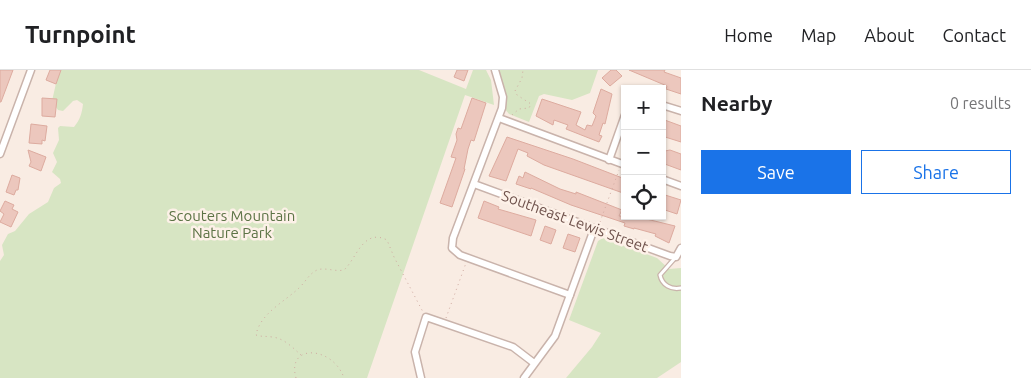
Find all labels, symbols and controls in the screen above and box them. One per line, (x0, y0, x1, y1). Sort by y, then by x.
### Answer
text: Turnpoint (25, 21, 136, 48)
text: Home (724, 25, 773, 45)
text: Map (801, 25, 836, 45)
text: About (864, 25, 914, 45)
text: Contact (942, 25, 1006, 45)
map controls (621, 85, 666, 220)
button: + (621, 85, 666, 130)
text: Nearby (701, 91, 772, 115)
text: 0 results (950, 94, 1011, 112)
button: − (621, 130, 666, 175)
button: Save (701, 150, 851, 194)
button: Share (861, 150, 1011, 194)
button: locate (621, 175, 666, 220)
street label: Southeast Lewis Street (499, 187, 651, 255)
park label: Scouters Mountain Nature Park (169, 207, 295, 241)

